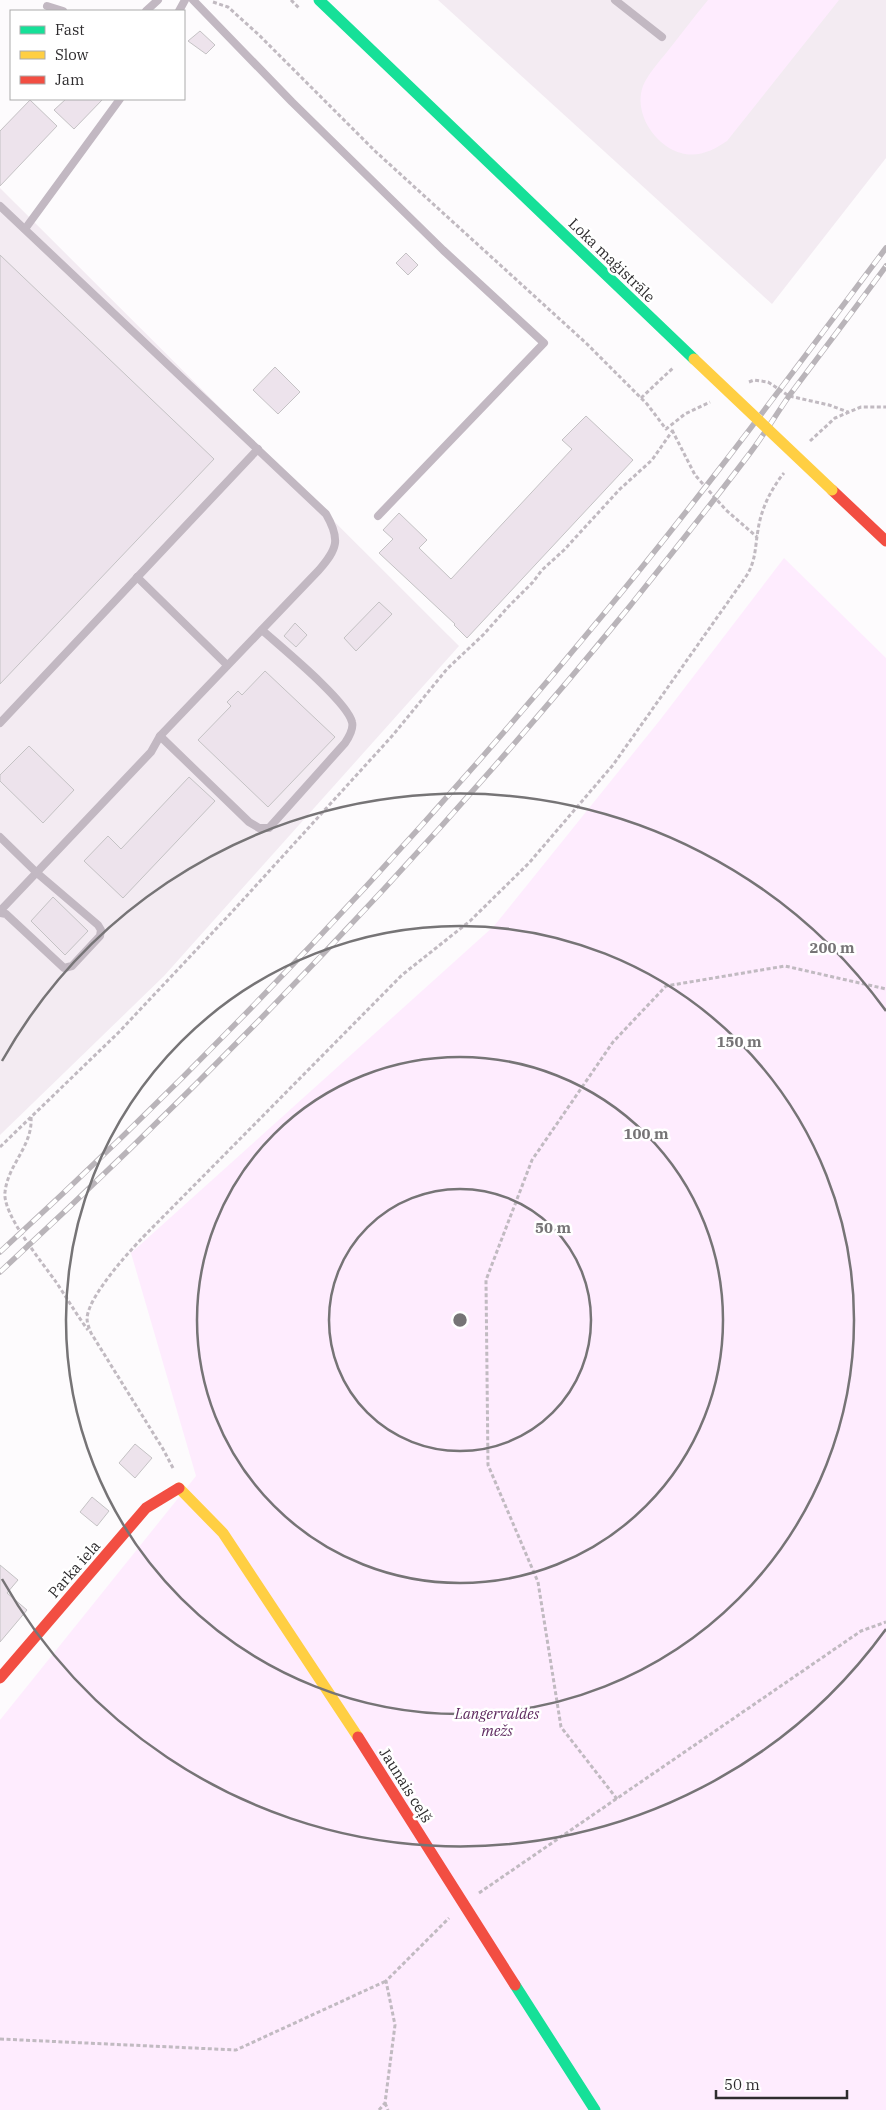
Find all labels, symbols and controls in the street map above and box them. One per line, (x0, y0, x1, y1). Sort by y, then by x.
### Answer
legend (10, 10, 185, 100)
text: Fast (55, 20, 85, 39)
text: Slow (55, 45, 89, 64)
text: Jam (55, 70, 84, 89)
street label: Loka maģistrāle (565, 214, 659, 306)
text: 200 m (809, 938, 855, 957)
text: 150 m (716, 1032, 762, 1051)
text: 100 m (623, 1124, 669, 1143)
text: 50 m (535, 1218, 571, 1237)
centre of rings (451, 1311, 469, 1329)
street label: Parka iela (44, 1536, 104, 1602)
park label: Langervaldes mežs (454, 1704, 540, 1740)
street label: Jaunais ceļš (375, 1744, 437, 1826)
scale bar (716, 2068, 847, 2100)
text: 50 m (724, 2075, 760, 2094)

